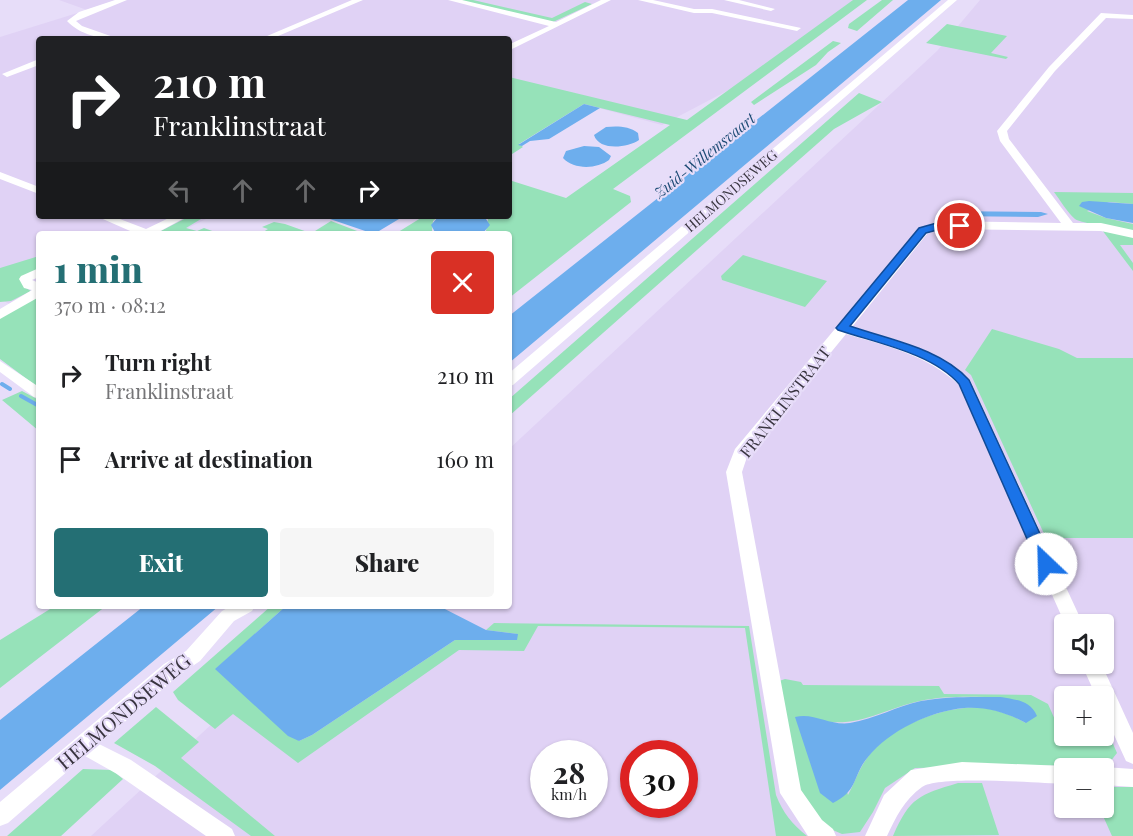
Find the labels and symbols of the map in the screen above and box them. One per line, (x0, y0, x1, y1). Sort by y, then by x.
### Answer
water label: Zuid-Willemsvaart (649, 108, 760, 203)
street label: HELMONDSEWEG (680, 145, 781, 236)
pin (934, 200, 985, 251)
street label: FRANKLINSTRAAT (735, 342, 835, 462)
position arrow (1014, 532, 1078, 596)
street label: HELMONDSEWEG (50, 647, 196, 775)
speed limit sign: 30 (620, 740, 698, 818)

